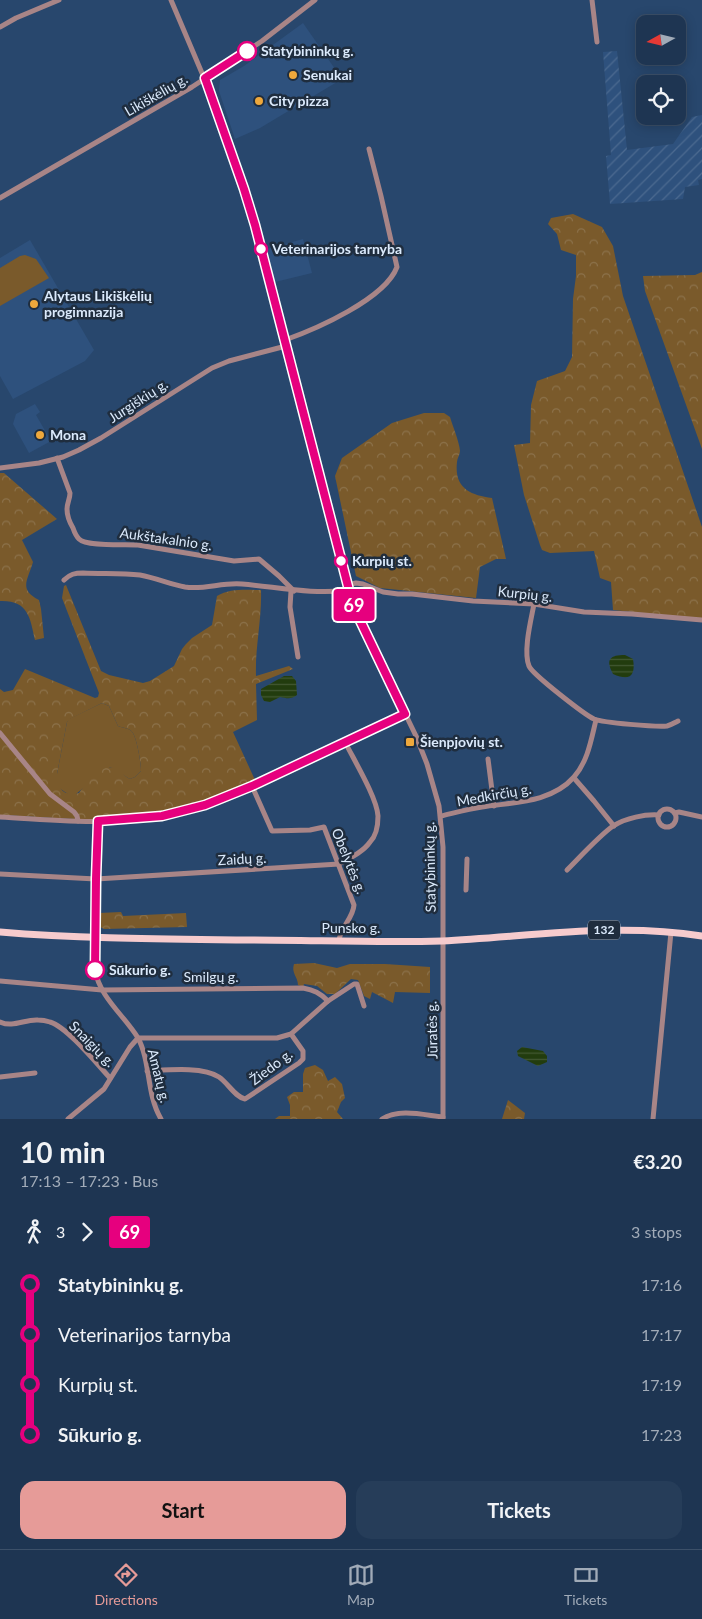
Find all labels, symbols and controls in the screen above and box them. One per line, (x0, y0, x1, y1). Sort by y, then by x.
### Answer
north arrow (636, 15, 686, 65)
map controls (636, 15, 686, 125)
marker: Statybininkų g. (237, 41, 257, 61)
place label: Statybininkų g. (261, 42, 354, 59)
place label: Senukai (303, 66, 352, 83)
marker: Senukai (287, 69, 299, 81)
street label: Likiškėlių g. (121, 70, 190, 119)
button: locate (636, 75, 686, 125)
place label: City pizza (269, 92, 329, 109)
marker: City pizza (253, 95, 265, 107)
place label: Veterinarijos tarnyba (271, 240, 402, 257)
marker: Veterinarijos tarnyba (254, 242, 268, 256)
place label: Alytaus Likiškėlių progimnazija (43, 287, 152, 320)
marker: Alytaus Likiškėlių progimnazija (28, 298, 40, 310)
street label: Jurgiškių g. (105, 375, 171, 426)
place label: Mona (50, 426, 86, 443)
marker: Mona (34, 429, 46, 441)
street label: Aukštakalnio g. (119, 524, 213, 553)
place label: Kurpių st. (352, 552, 412, 569)
marker: Kurpių st. (334, 554, 348, 568)
street label: Kurpių g. (497, 582, 553, 605)
line badge: 69 (332, 589, 376, 621)
text: 69 (344, 594, 364, 616)
place label: Šienpjovių st. (420, 733, 503, 750)
marker: Šienpjovių st. (404, 736, 416, 748)
street label: Medkirčių g. (455, 780, 532, 809)
street label: Statybininkų g. (420, 822, 439, 912)
street label: Obelytės g. (329, 825, 370, 896)
street label: Zaidų g. (217, 849, 267, 868)
street label: Punsko g. (322, 919, 380, 936)
road number: 132 (588, 920, 620, 940)
marker: Sūkurio g. (85, 960, 105, 980)
place label: Sūkurio g. (109, 961, 171, 978)
street label: Smilgų g. (184, 968, 238, 985)
street label: Jūratės g. (422, 1001, 441, 1059)
street label: Snaigių g. (66, 1017, 119, 1070)
street label: Žiedo g. (246, 1045, 295, 1088)
street label: Amatų g. (145, 1047, 174, 1105)
text: 10 min (20, 1135, 106, 1169)
text: €3.20 (633, 1150, 682, 1173)
text: 17:13 – 17:23 · Bus (20, 1171, 158, 1190)
icon: walk (20, 1218, 48, 1246)
icon: forward (73, 1218, 101, 1246)
text: 69 (119, 1221, 140, 1243)
text: 3 (56, 1222, 65, 1241)
text: 3 stops (631, 1222, 682, 1241)
text: Statybininkų g. (58, 1273, 184, 1296)
text: 17:16 (641, 1275, 682, 1294)
text: Veterinarijos tarnyba (58, 1323, 231, 1346)
text: 17:17 (641, 1325, 682, 1344)
text: Kurpių st. (58, 1373, 138, 1396)
text: 17:19 (641, 1375, 682, 1394)
text: Sūkurio g. (58, 1423, 142, 1446)
text: 17:23 (641, 1425, 682, 1444)
button: Start (20, 1481, 346, 1539)
button: Tickets (356, 1481, 682, 1539)
tab: Directions (95, 1561, 158, 1608)
tab: Map (347, 1561, 375, 1608)
tab: Tickets (564, 1561, 607, 1608)

